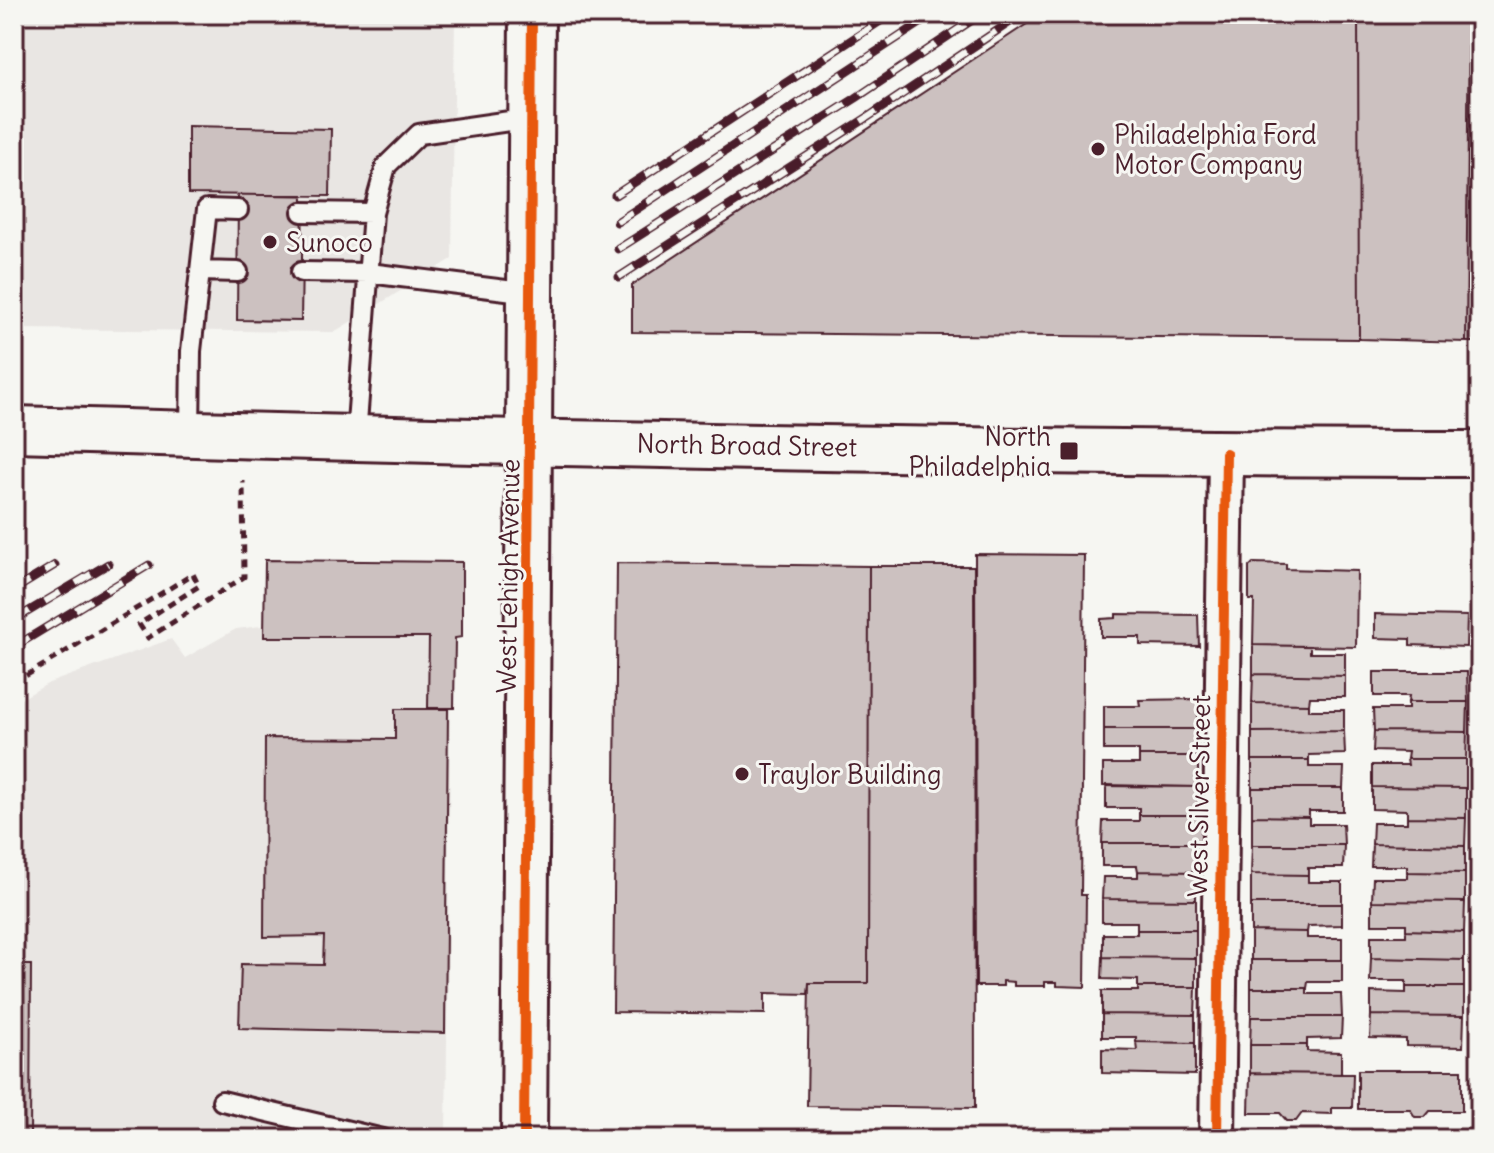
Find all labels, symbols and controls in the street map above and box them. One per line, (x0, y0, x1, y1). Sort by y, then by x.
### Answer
place label: Philadelphia Ford Motor Company (1114, 118, 1317, 181)
marker: Philadelphia Ford Motor Company (1089, 140, 1107, 158)
place label: Sunoco (286, 226, 373, 259)
marker: Sunoco (261, 233, 279, 251)
place label: North Philadelphia (908, 420, 1051, 483)
street label: North Broad Street (636, 427, 858, 463)
marker: North Philadelphia (1058, 440, 1080, 462)
street label: West Lehigh Avenue (489, 458, 527, 694)
street label: West Silver Street (1181, 694, 1217, 897)
place label: Traylor Building (758, 758, 941, 791)
marker: Traylor Building (733, 765, 751, 783)

